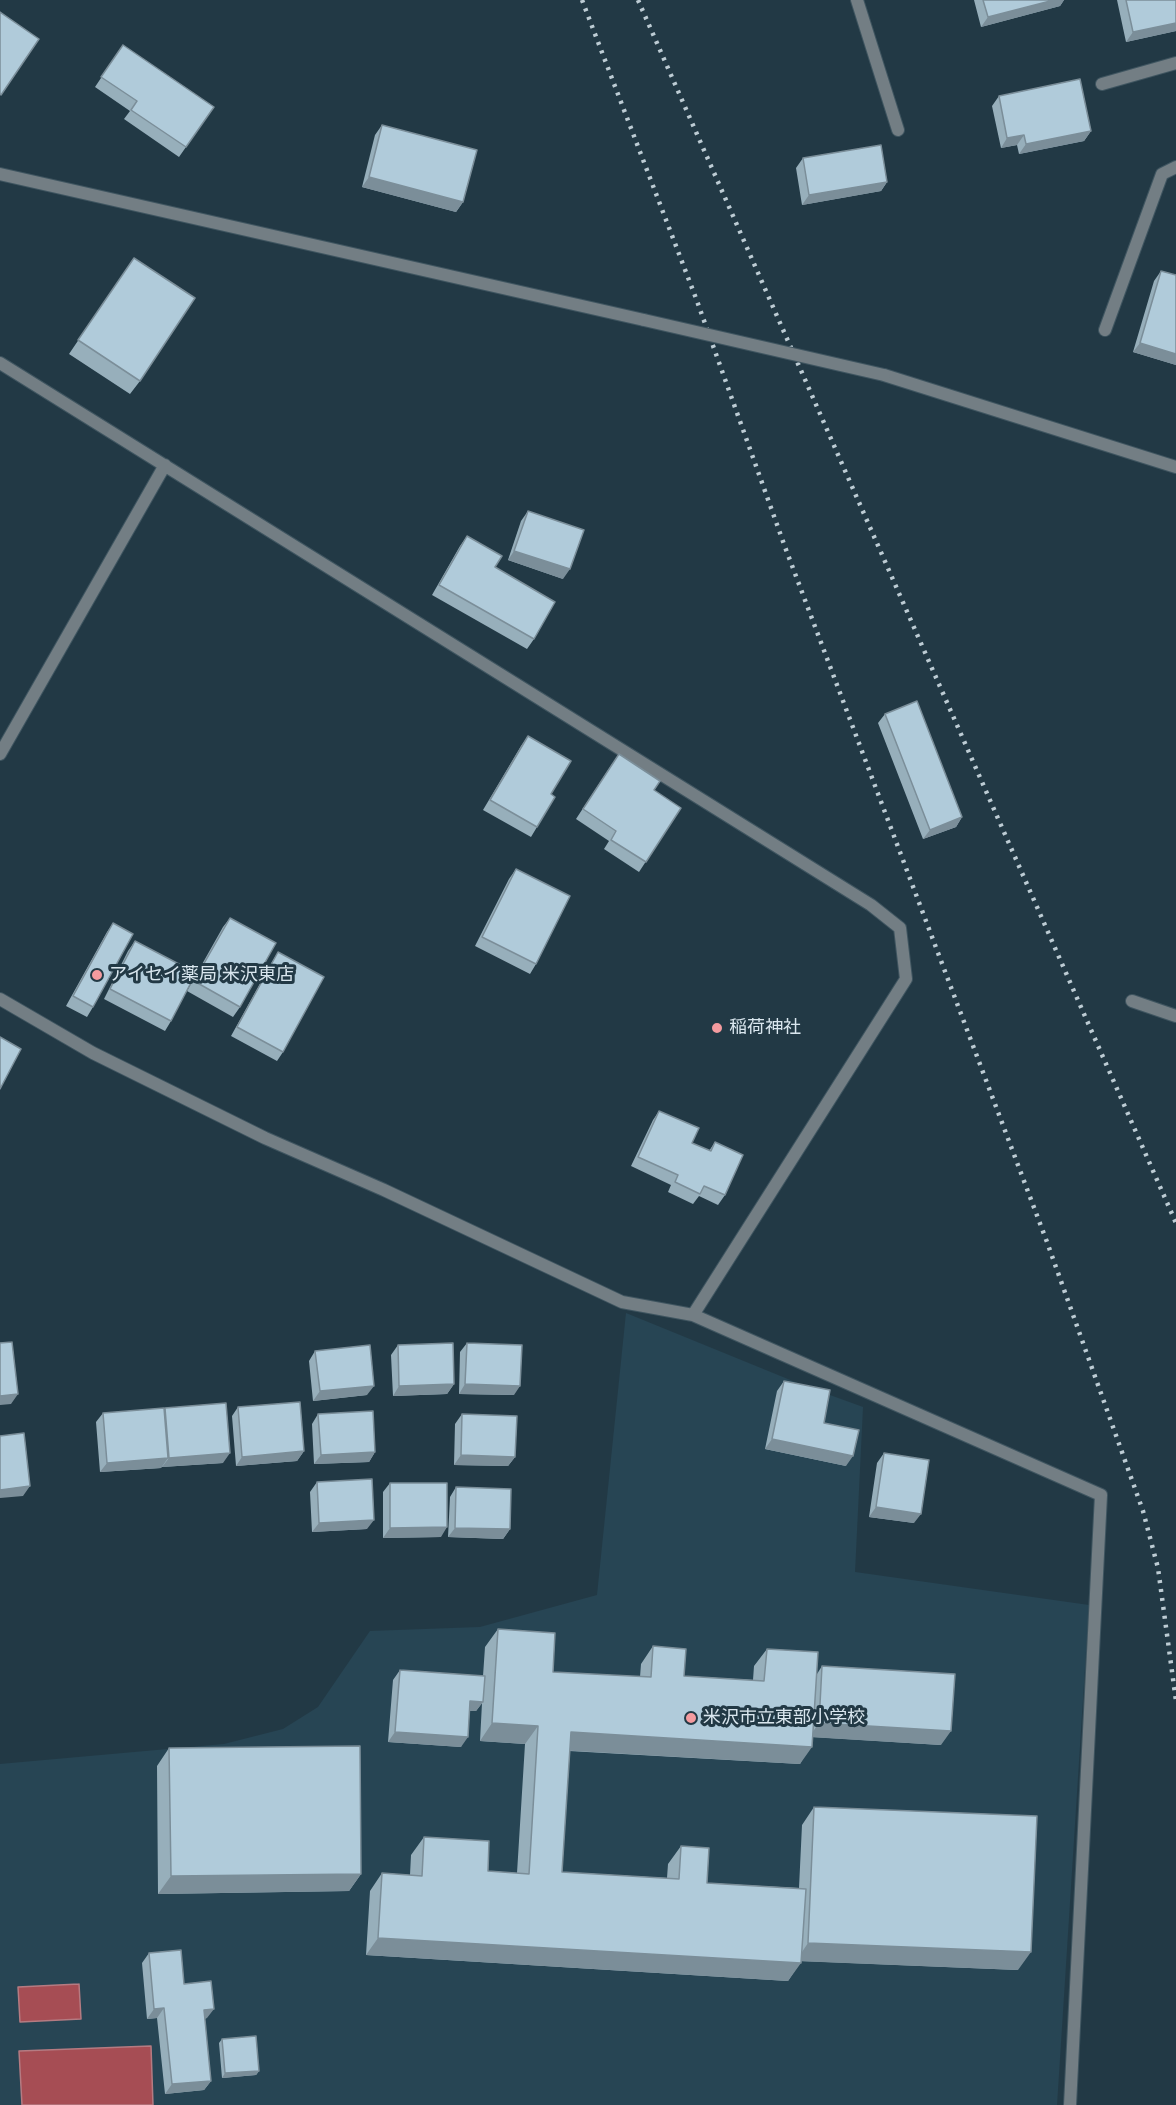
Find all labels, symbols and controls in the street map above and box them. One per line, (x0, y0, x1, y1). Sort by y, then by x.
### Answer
place label: アイセイ薬局 米沢東店 (109, 964, 294, 986)
marker: アイセイ薬局 米沢東店 (90, 968, 104, 982)
place label: 稲荷神社 (729, 1017, 801, 1039)
marker: 稲荷神社 (710, 1021, 724, 1035)
place label: 米沢市立東部小学校 (703, 1707, 865, 1729)
marker: 米沢市立東部小学校 (684, 1711, 698, 1725)

